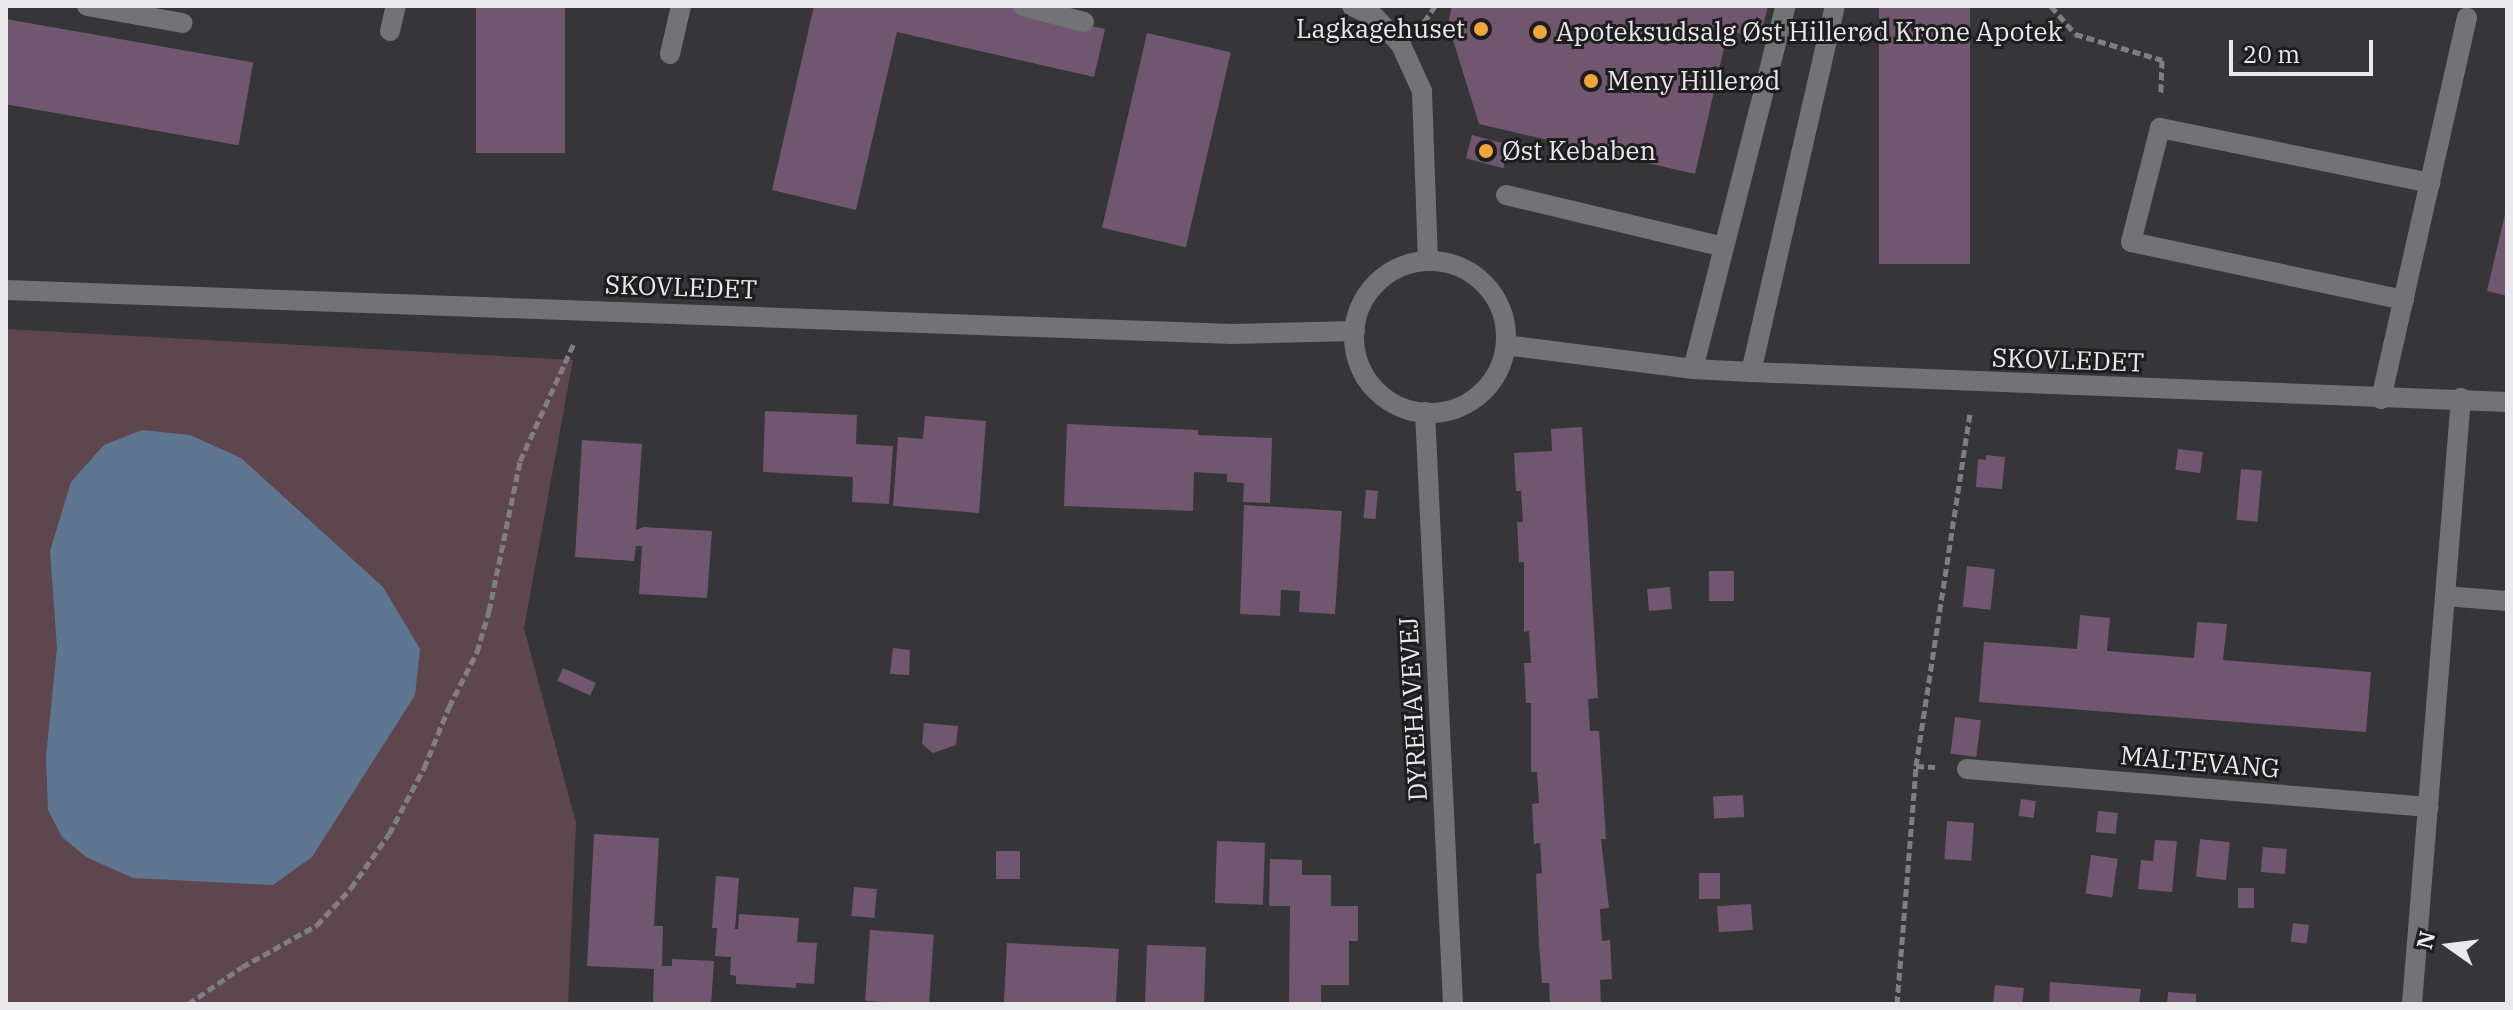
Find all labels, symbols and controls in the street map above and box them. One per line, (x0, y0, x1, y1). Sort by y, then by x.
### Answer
place label: Lagkagehuset (1296, 13, 1465, 45)
place label: Apoteksudsalg Øst Hillerød Krone Apotek (1556, 16, 2063, 48)
marker: Lagkagehuset (1472, 20, 1490, 38)
marker: Apoteksudsalg Øst Hillerød Krone Apotek (1531, 23, 1549, 41)
scale bar (2233, 24, 2377, 74)
text: 20 m (2243, 38, 2300, 70)
place label: Meny Hillerød (1607, 65, 1780, 97)
marker: Meny Hillerød (1582, 72, 1600, 90)
place label: Øst Kebaben (1502, 135, 1656, 167)
marker: Øst Kebaben (1477, 142, 1495, 160)
street label: SKOVLEDET (604, 269, 758, 305)
street label: SKOVLEDET (1991, 342, 2145, 378)
street label: DYREHAVEVEJ (1393, 616, 1433, 802)
street label: MALTEVANG (2119, 739, 2281, 785)
north arrow (2409, 906, 2489, 986)
text: N (2409, 928, 2441, 952)

